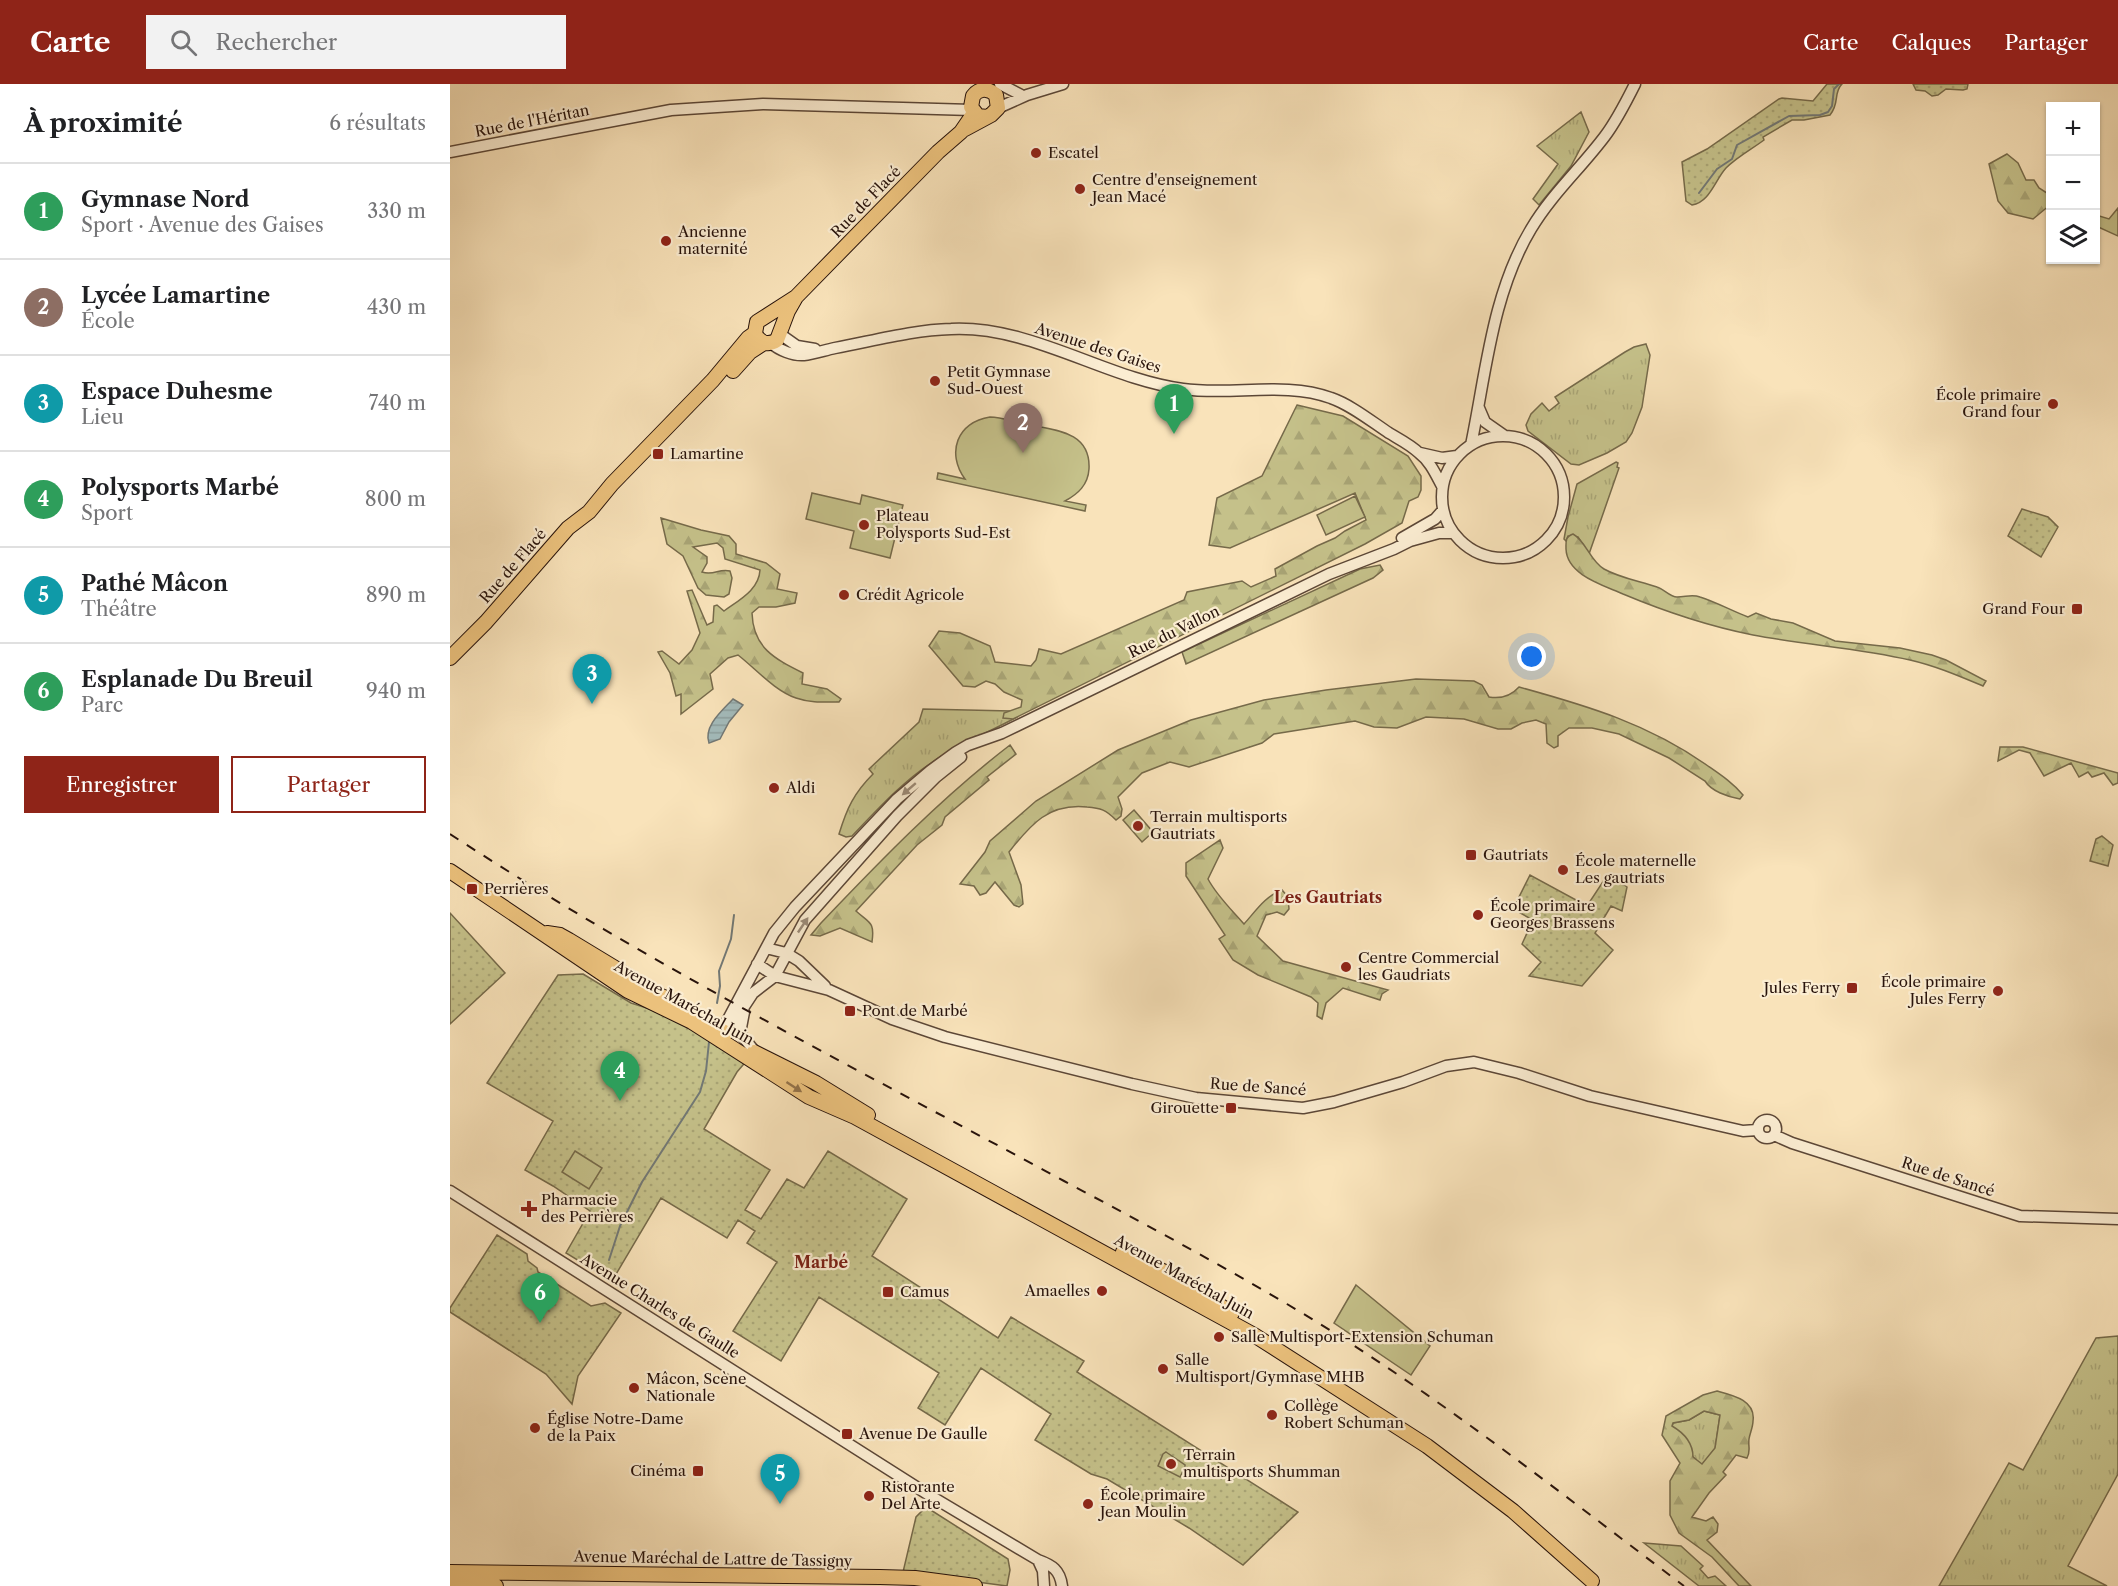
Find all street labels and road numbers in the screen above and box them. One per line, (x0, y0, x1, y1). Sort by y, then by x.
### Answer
street label: Rue de l'Héritan (473, 100, 591, 141)
street label: Rue de Flacé (827, 162, 905, 242)
street label: Avenue des Gaises (1032, 318, 1164, 377)
street label: Rue de Flacé (475, 525, 550, 607)
street label: Rue du Vallon (1125, 601, 1223, 662)
street label: Avenue Maréchal Juin (610, 956, 758, 1049)
street label: Rue de Sancé (1209, 1074, 1307, 1099)
street label: Rue de Sancé (1899, 1153, 1997, 1200)
street label: Avenue Maréchal Juin (1110, 1230, 1258, 1323)
street label: Avenue Charles de Gaulle (576, 1248, 743, 1362)
street label: Avenue Maréchal de Lattre de Tassigny (573, 1547, 853, 1570)

